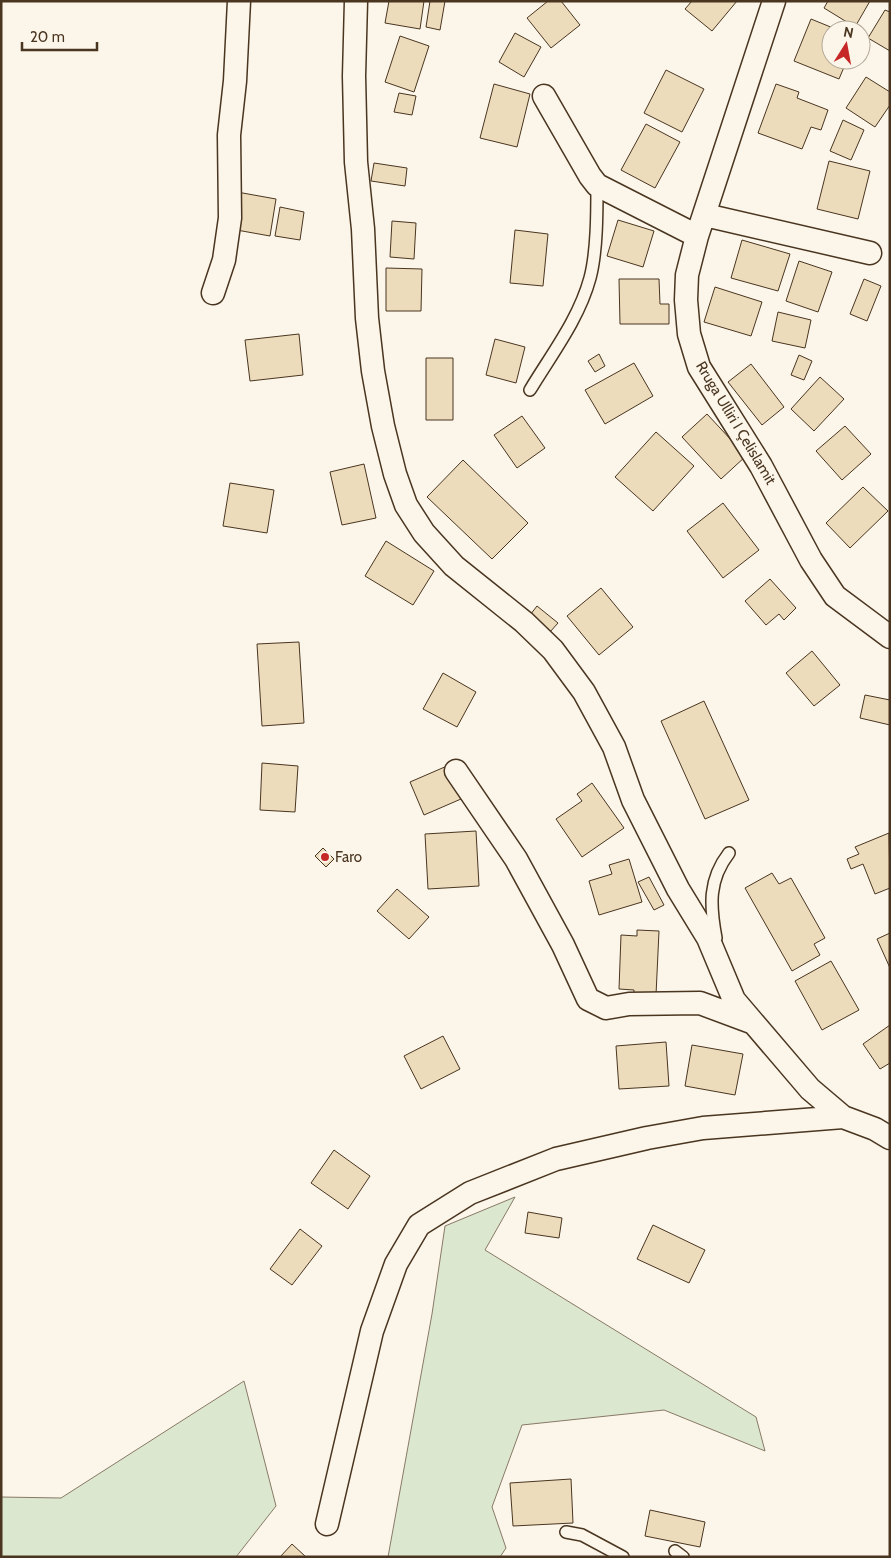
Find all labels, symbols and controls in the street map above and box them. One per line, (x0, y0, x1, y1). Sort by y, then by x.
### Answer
scale bar (22, 20, 98, 52)
north arrow (821, 20, 871, 70)
text: N (842, 22, 855, 42)
text: 20 m (30, 28, 65, 46)
street label: Rruga Ulliri I Çelislamit (692, 358, 780, 488)
place label: Faro (335, 848, 362, 866)
marker: Faro (319, 851, 331, 863)

